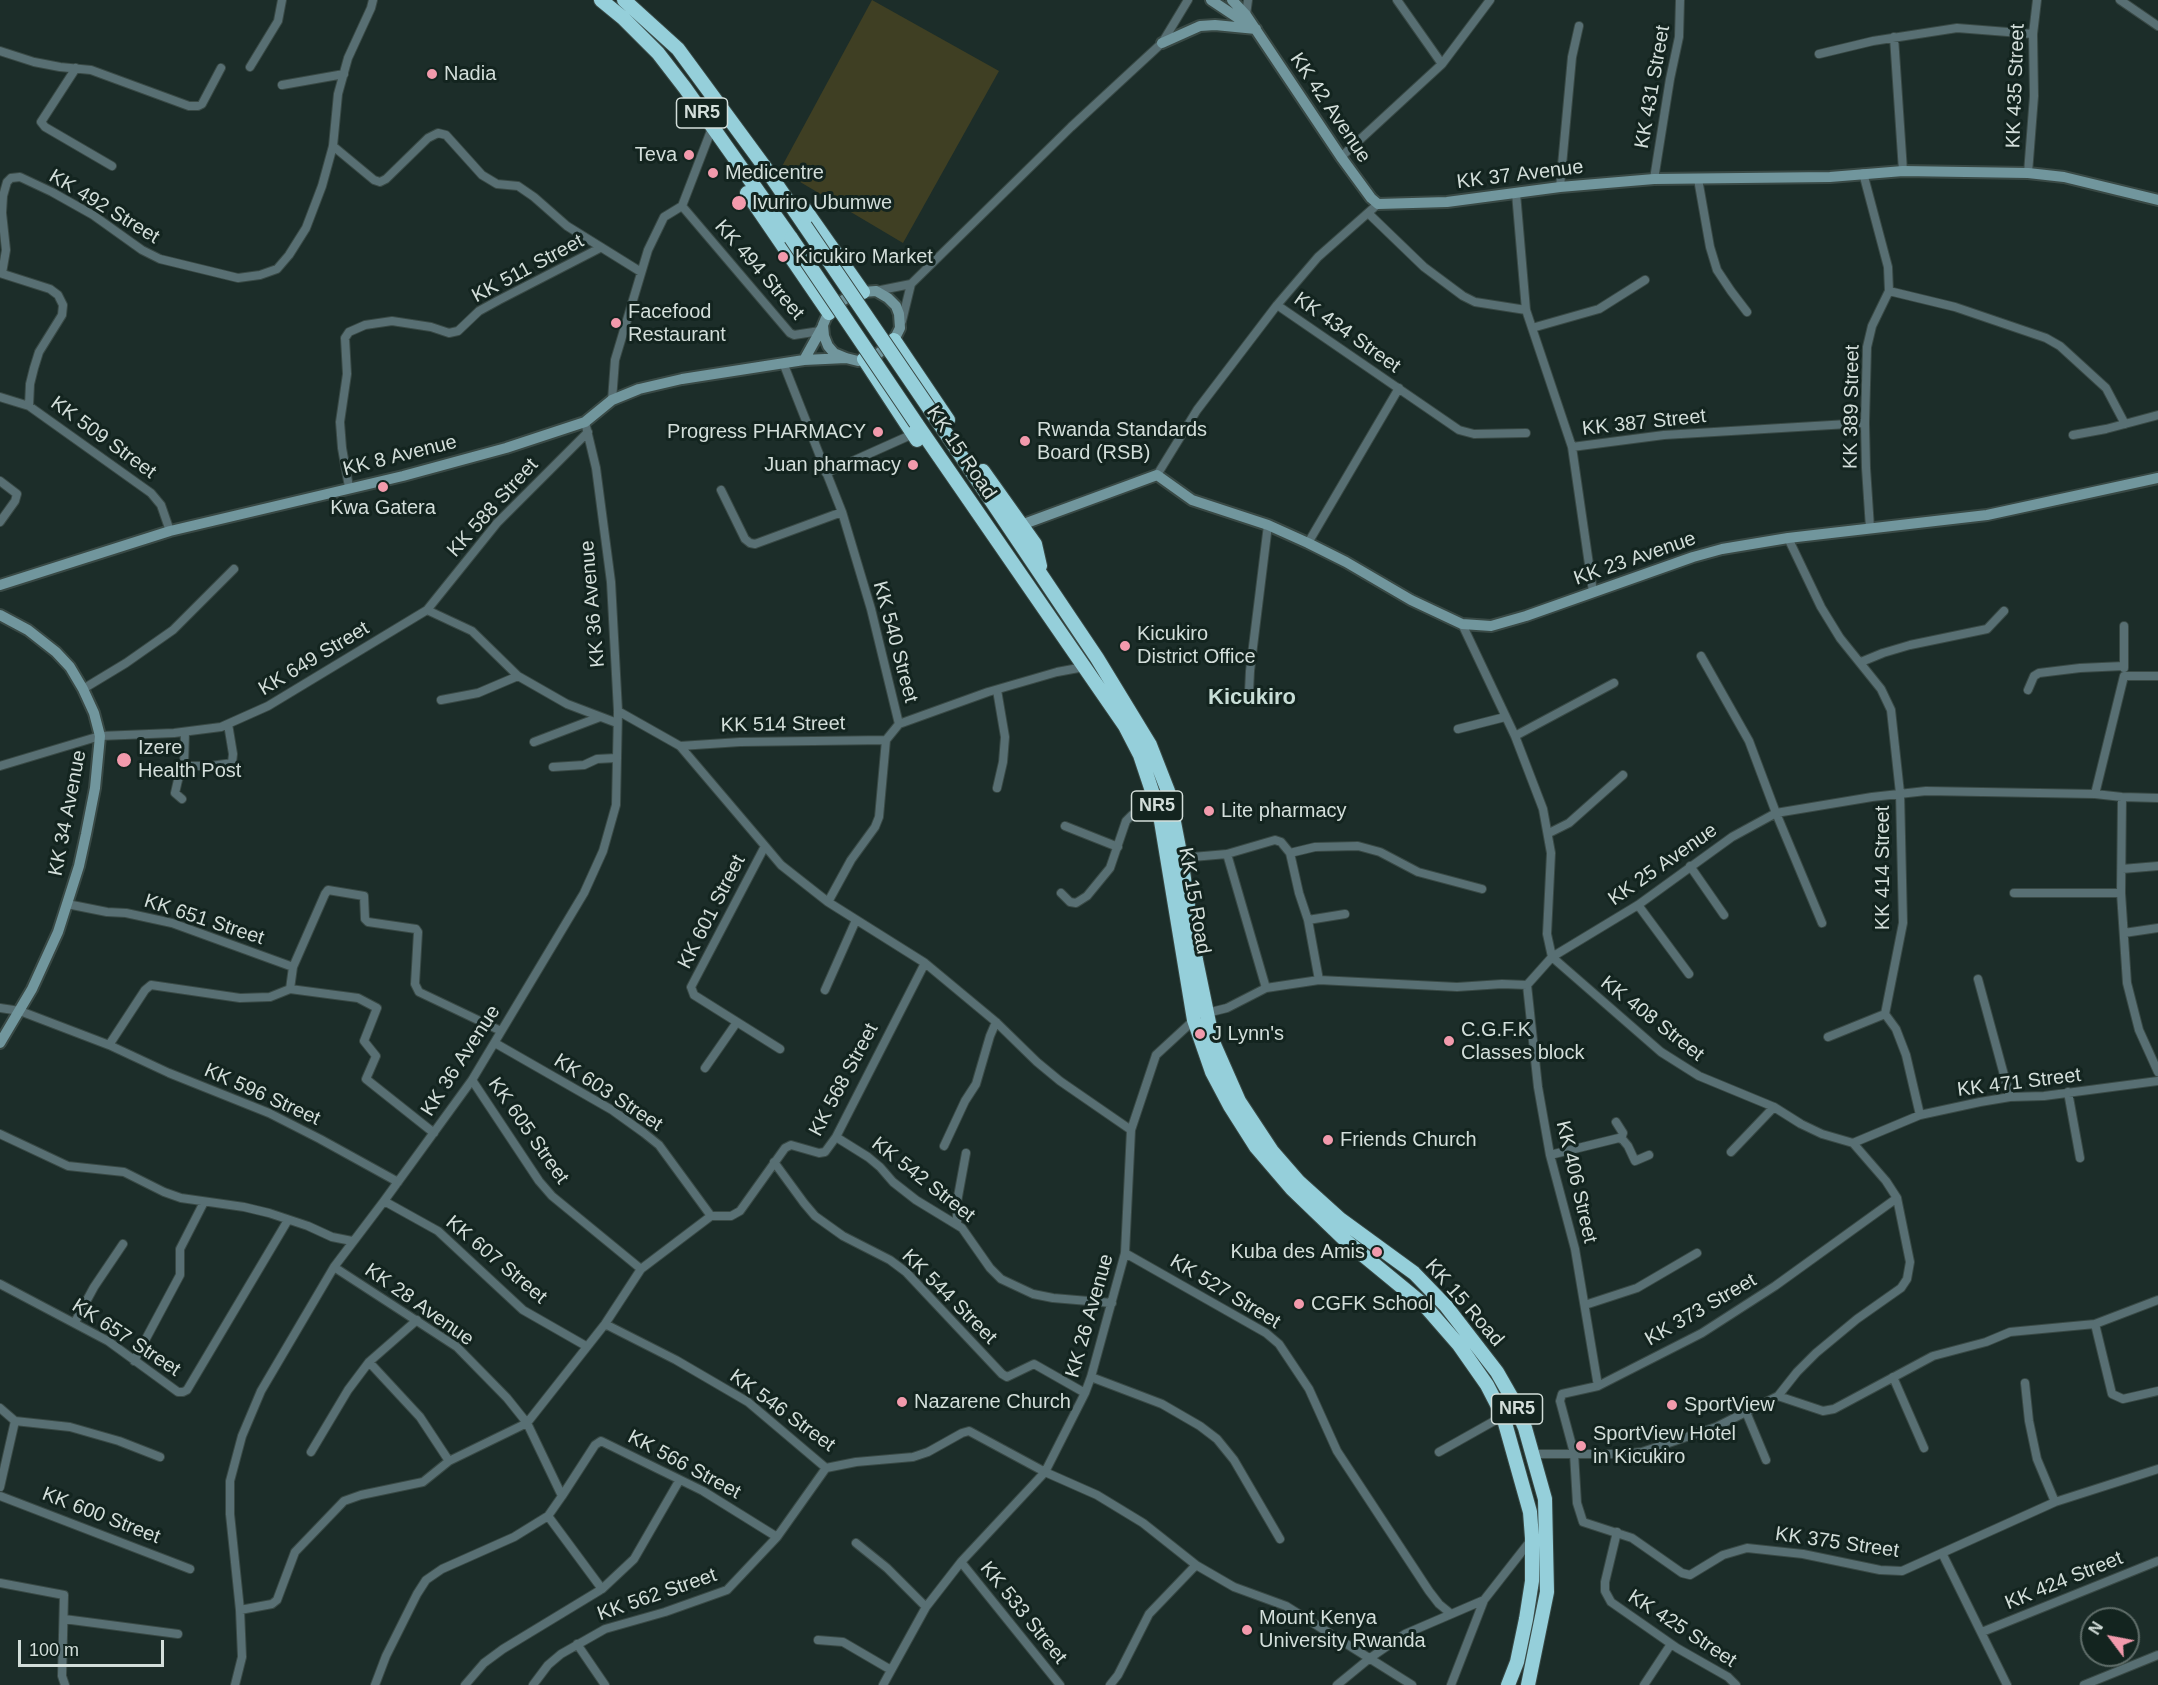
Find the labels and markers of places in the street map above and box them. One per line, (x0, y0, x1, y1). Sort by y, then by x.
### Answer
place label: Nadia (444, 62, 496, 86)
marker: Nadia (425, 67, 439, 81)
place label: Teva (635, 143, 677, 167)
marker: Teva (682, 148, 696, 162)
place label: Medicentre (725, 161, 824, 185)
marker: Medicentre (706, 166, 720, 180)
place label: Ivuriro Ubumwe (752, 191, 892, 215)
marker: Ivuriro Ubumwe (730, 194, 748, 212)
place label: Kicukiro Market (795, 245, 933, 269)
marker: Kicukiro Market (776, 250, 790, 264)
place label: Facefood Restaurant (628, 300, 726, 347)
marker: Facefood Restaurant (609, 316, 623, 330)
place label: Rwanda Standards Board (RSB) (1037, 418, 1207, 465)
place label: Progress PHARMACY (667, 420, 866, 444)
marker: Progress PHARMACY (871, 425, 885, 439)
marker: Rwanda Standards Board (RSB) (1018, 434, 1032, 448)
place label: Juan pharmacy (764, 453, 901, 477)
marker: Juan pharmacy (906, 458, 920, 472)
marker: Kwa Gatera (376, 480, 390, 494)
place label: Kwa Gatera (330, 496, 436, 520)
place label: Kicukiro District Office (1137, 622, 1256, 669)
marker: Kicukiro District Office (1118, 639, 1132, 653)
place label: Izere Health Post (138, 736, 241, 783)
marker: Izere Health Post (115, 751, 133, 769)
place label: Lite pharmacy (1221, 799, 1347, 823)
marker: Lite pharmacy (1202, 804, 1216, 818)
place label: C.G.F.K Classes block (1461, 1018, 1584, 1065)
place label: J Lynn's (1212, 1022, 1284, 1046)
marker: J Lynn's (1193, 1027, 1207, 1041)
marker: C.G.F.K Classes block (1442, 1034, 1456, 1048)
place label: Friends Church (1340, 1128, 1477, 1152)
marker: Friends Church (1321, 1133, 1335, 1147)
place label: Kuba des Amis (1230, 1240, 1365, 1264)
marker: Kuba des Amis (1370, 1245, 1384, 1259)
place label: CGFK School (1311, 1292, 1433, 1316)
marker: CGFK School (1292, 1297, 1306, 1311)
place label: Nazarene Church (914, 1390, 1071, 1414)
place label: SportView (1684, 1393, 1775, 1417)
marker: Nazarene Church (895, 1395, 909, 1409)
marker: SportView (1665, 1398, 1679, 1412)
place label: SportView Hotel in Kicukiro (1593, 1422, 1736, 1469)
marker: SportView Hotel in Kicukiro (1574, 1439, 1588, 1453)
place label: Mount Kenya University Rwanda (1259, 1606, 1426, 1653)
marker: Mount Kenya University Rwanda (1240, 1623, 1254, 1637)

